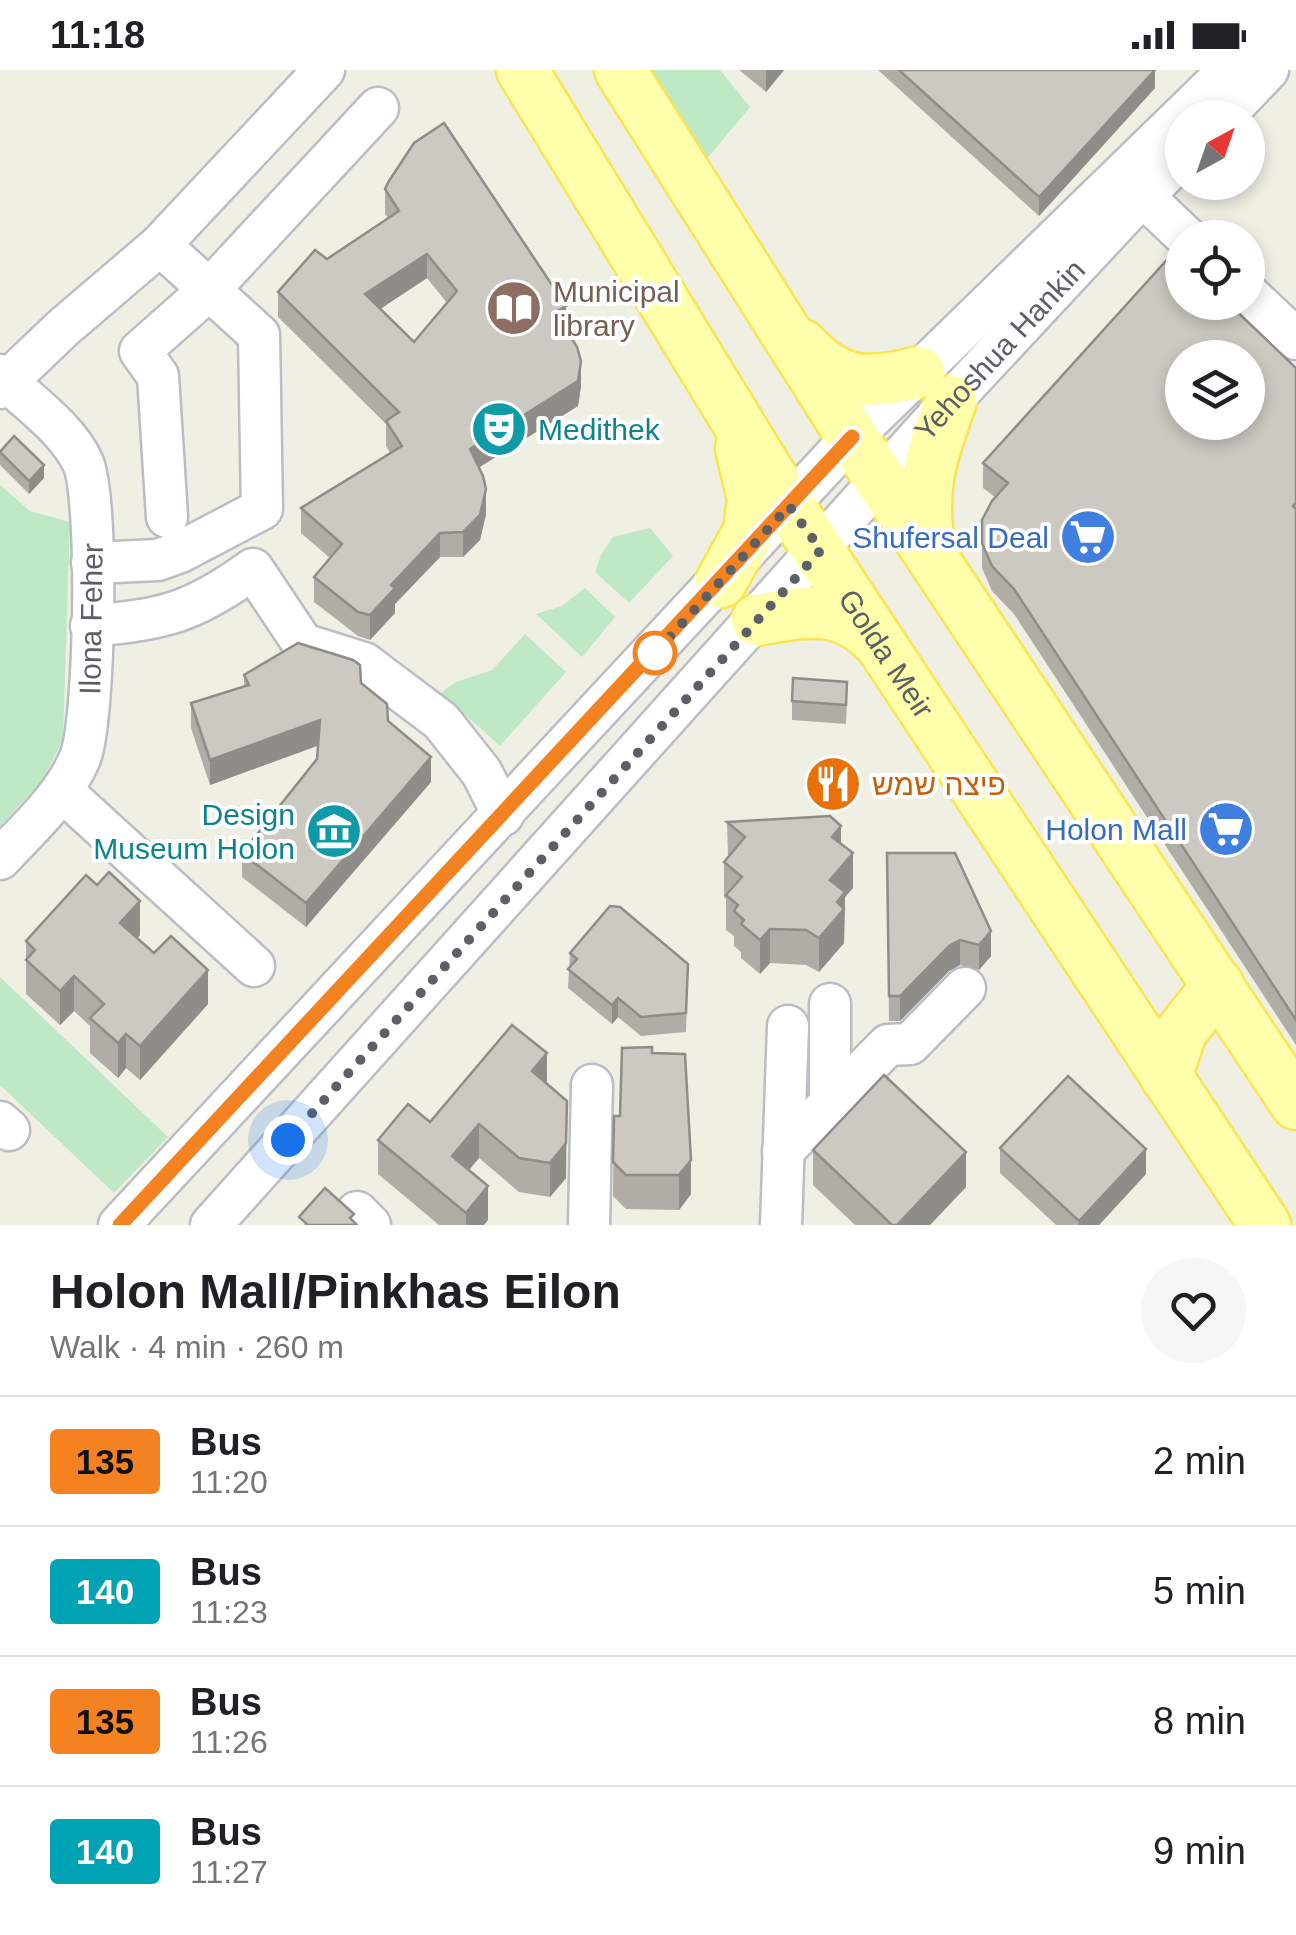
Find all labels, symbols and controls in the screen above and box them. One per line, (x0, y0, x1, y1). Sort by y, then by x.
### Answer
text: 11:18 (50, 14, 145, 56)
north arrow (1165, 100, 1265, 200)
map controls (1165, 100, 1265, 440)
button: locate (1165, 220, 1265, 320)
street label: Yehoshua Hankin (908, 252, 1091, 447)
place label: Municipal library (553, 275, 680, 342)
library icon: Municipal library (484, 278, 544, 338)
button: layers (1165, 340, 1265, 440)
theatre icon: Medithek (469, 399, 529, 459)
place label: Medithek (538, 413, 661, 446)
supermarket icon: Shufersal Deal (1058, 507, 1118, 567)
place label: Shufersal Deal (852, 521, 1049, 554)
street label: Ilona Feher (73, 543, 109, 695)
street label: Golda Meir (832, 583, 941, 724)
unlabelled marker (634, 632, 676, 674)
restaurant icon: פיצה שמש (803, 754, 863, 814)
place label: פיצה שמש (872, 768, 1006, 801)
place label: Design Museum Holon (93, 798, 295, 865)
supermarket icon: Holon Mall (1196, 799, 1256, 859)
museum icon: Design Museum Holon (304, 801, 364, 861)
place label: Holon Mall (1045, 813, 1187, 846)
your location (263, 1115, 313, 1165)
button: heart (1141, 1258, 1246, 1363)
text: Holon Mall/Pinkhas Eilon (50, 1265, 621, 1318)
text: Walk · 4 min · 260 m (50, 1329, 344, 1365)
text: Bus (190, 1421, 262, 1463)
text: 2 min (1153, 1440, 1246, 1482)
text: 135 (76, 1442, 134, 1481)
text: 11:20 (190, 1464, 268, 1500)
text: Bus (190, 1551, 262, 1593)
text: 5 min (1153, 1570, 1246, 1612)
text: 140 (76, 1572, 134, 1611)
text: 11:23 (190, 1594, 268, 1630)
text: Bus (190, 1681, 262, 1723)
text: 8 min (1153, 1700, 1246, 1742)
text: 135 (76, 1702, 134, 1741)
text: 11:26 (190, 1724, 268, 1760)
text: Bus (190, 1811, 262, 1853)
text: 9 min (1153, 1830, 1246, 1872)
text: 140 (76, 1832, 134, 1871)
text: 11:27 (190, 1854, 268, 1890)

